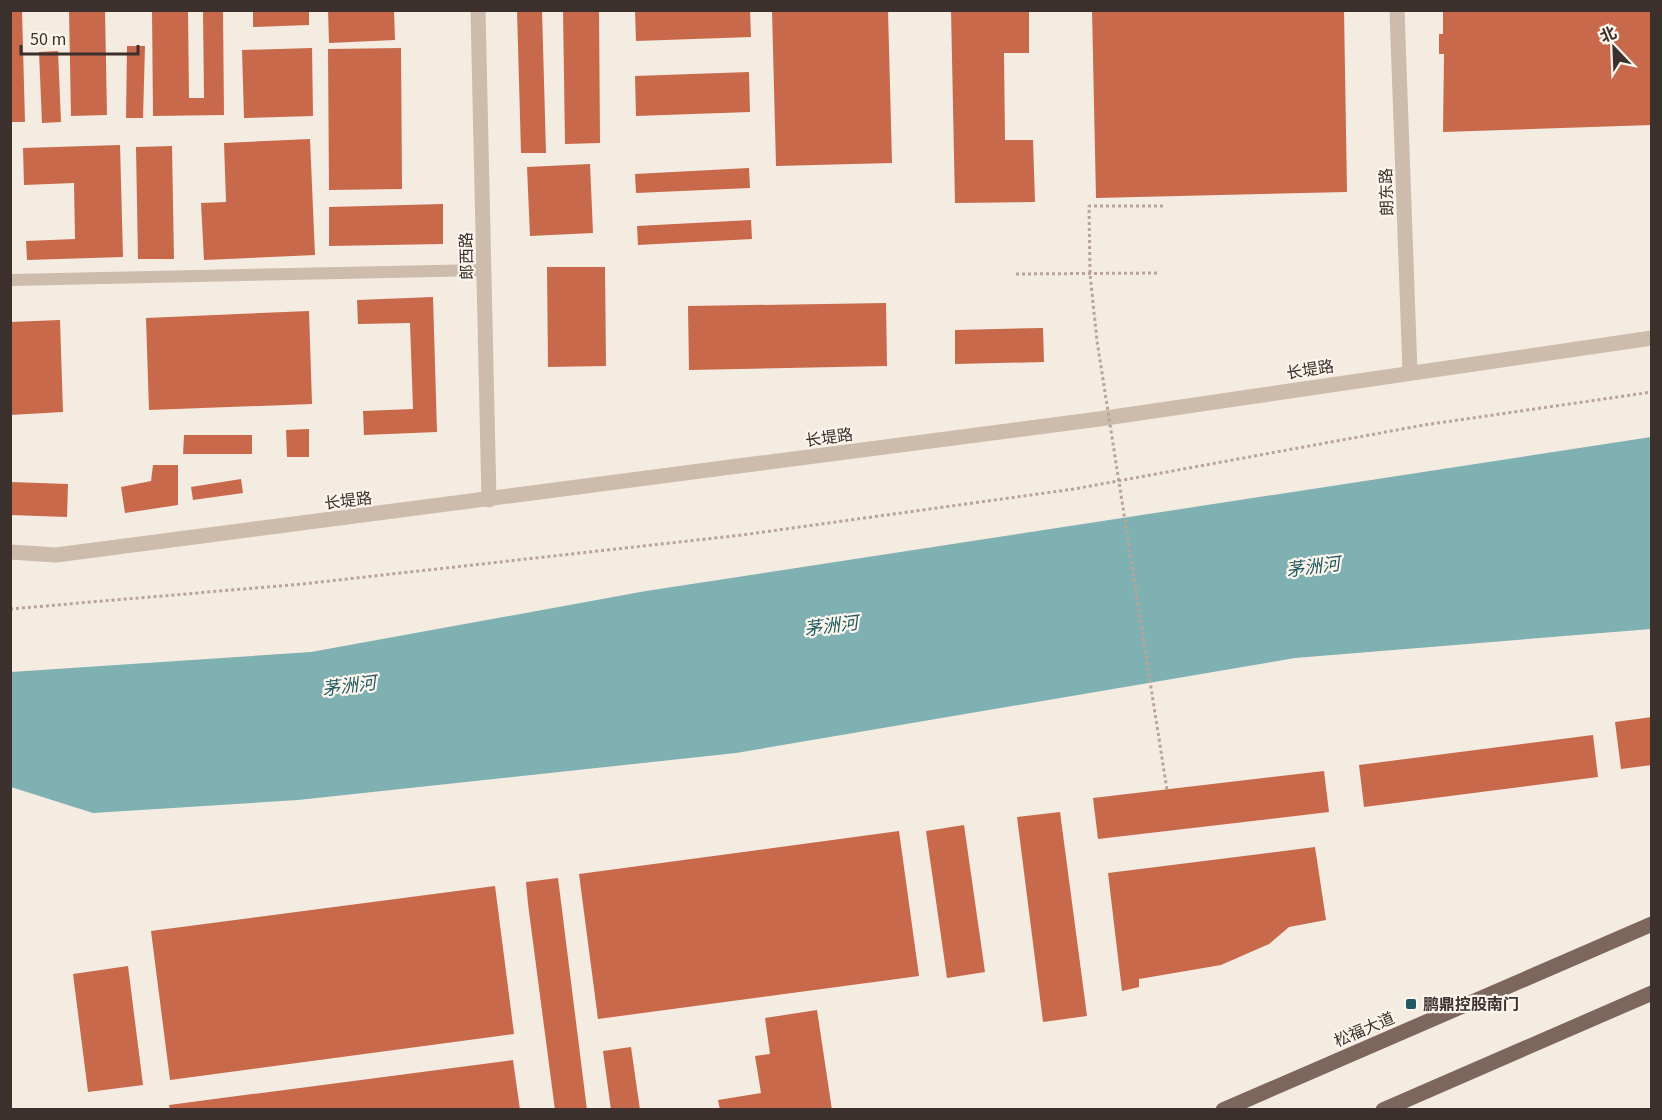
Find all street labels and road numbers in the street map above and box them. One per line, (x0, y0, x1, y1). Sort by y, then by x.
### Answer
street label: 朗东路 (1375, 168, 1399, 216)
street label: 郎西路 (456, 232, 478, 280)
street label: 长堤路 (1285, 355, 1336, 385)
street label: 长堤路 (804, 424, 854, 452)
street label: 长堤路 (323, 487, 373, 515)
street label: 松福大道 (1331, 1007, 1398, 1053)

